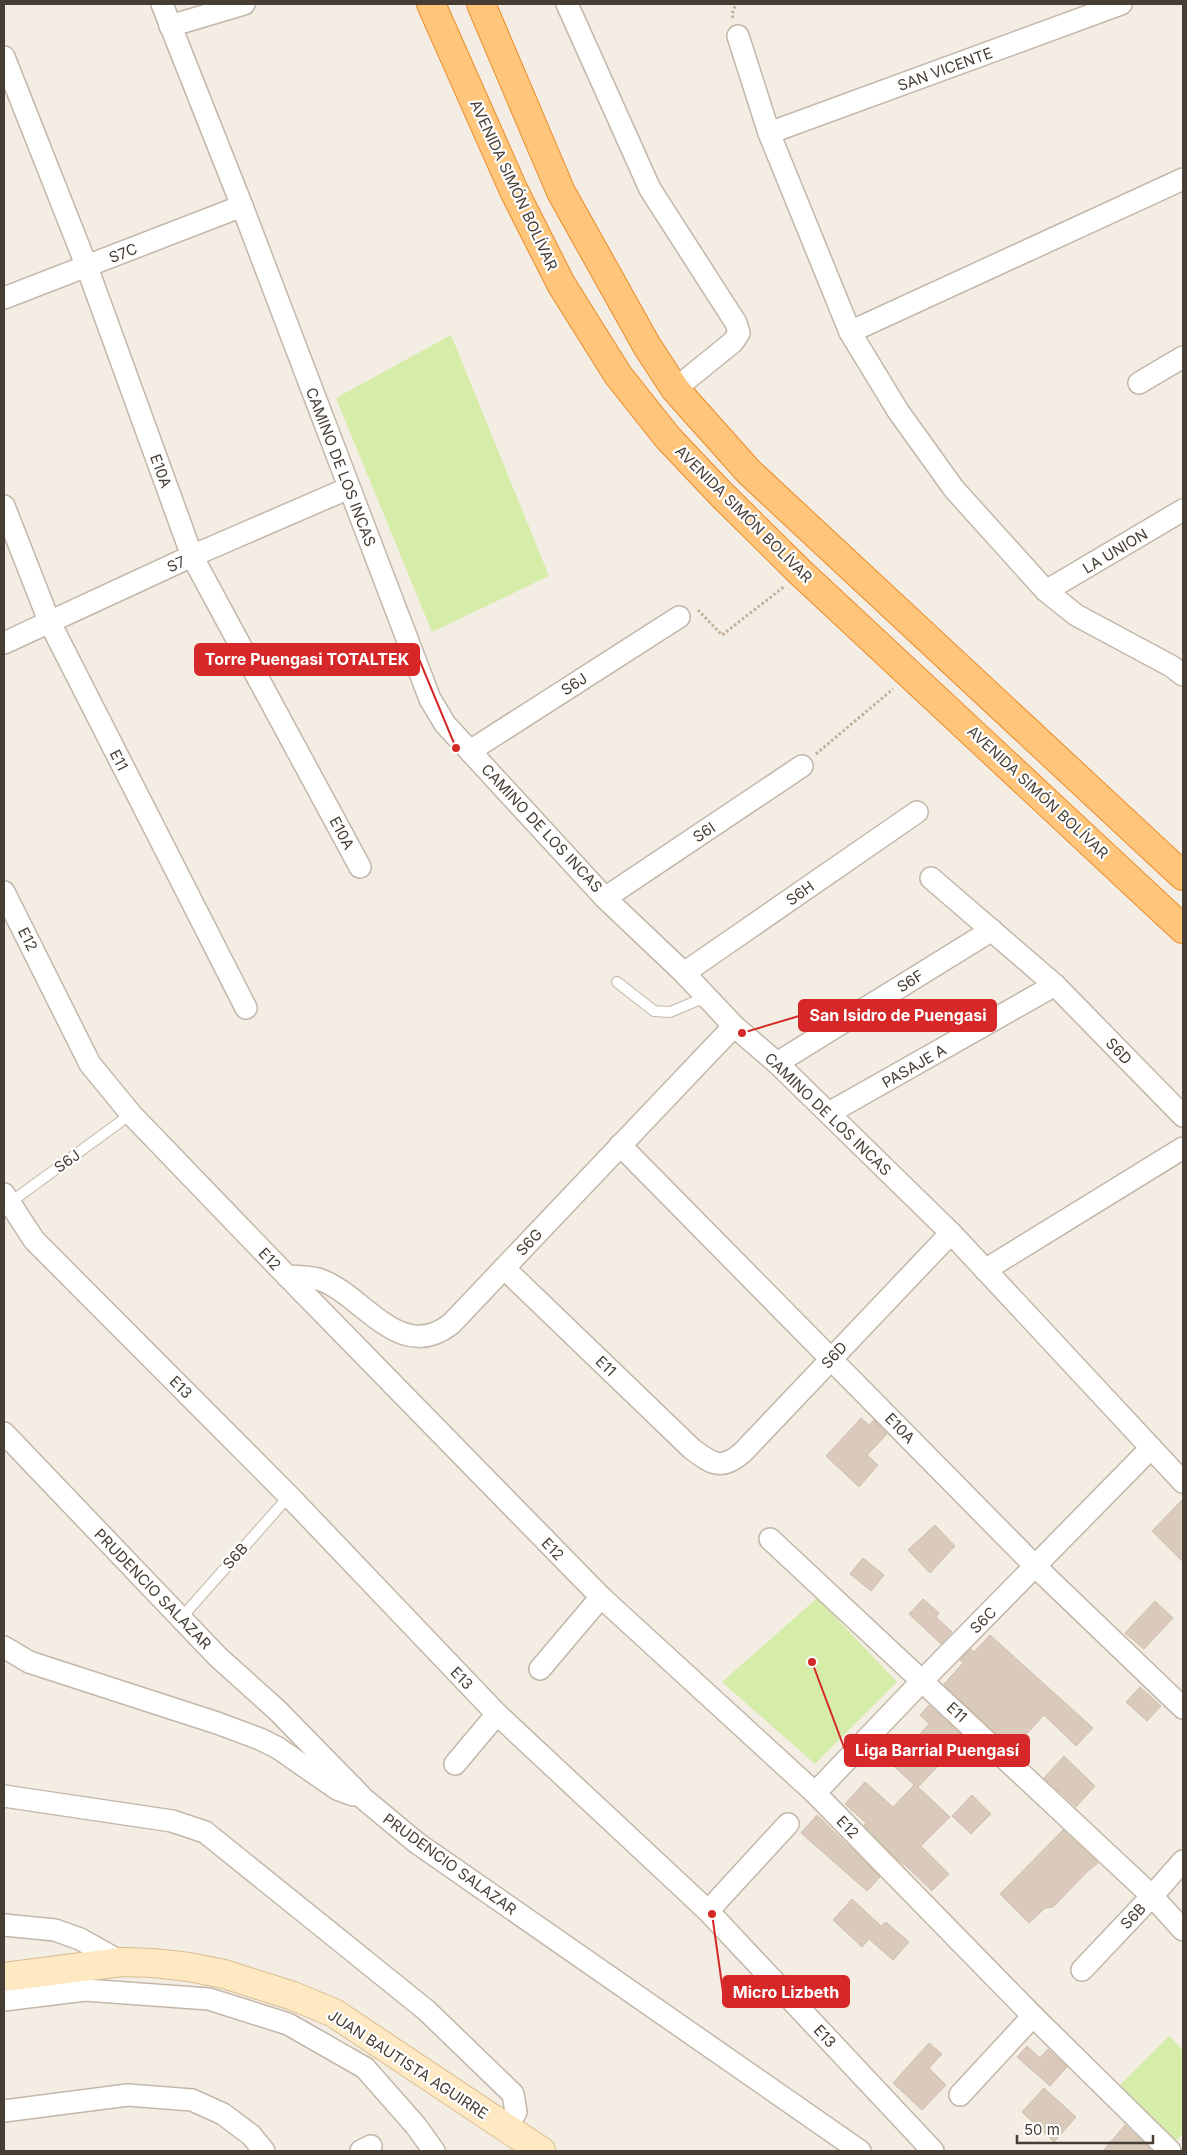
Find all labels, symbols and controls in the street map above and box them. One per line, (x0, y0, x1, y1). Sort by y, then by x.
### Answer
street label: SAN VICENTE (895, 43, 995, 95)
street label: AVENIDA SIMÓN BOLÍVAR (466, 97, 562, 274)
street label: S7C (106, 239, 140, 267)
street label: CAMINO DE LOS INCAS (302, 385, 380, 549)
street label: AVENIDA SIMÓN BOLÍVAR (671, 441, 817, 587)
street label: E10A (146, 451, 176, 491)
street label: LA UNION (1079, 524, 1151, 578)
street label: S7 (164, 552, 188, 576)
callout: Torre Puengasi TOTALTEK (195, 644, 419, 675)
text: Torre Puengasi TOTALTEK (205, 649, 410, 669)
street label: S6J (557, 669, 591, 699)
street label: AVENIDA SIMÓN BOLÍVAR (963, 722, 1113, 863)
street label: E11 (106, 746, 132, 774)
street label: CAMINO DE LOS INCAS (477, 760, 607, 896)
street label: E10A (325, 813, 359, 853)
street label: S6I (689, 818, 719, 846)
street label: S6H (782, 877, 818, 909)
street label: E12 (14, 924, 42, 954)
street label: S6F (893, 966, 927, 996)
callout: San Isidro de Puengasi (799, 1000, 996, 1031)
text: San Isidro de Puengasi (809, 1005, 987, 1025)
street label: S6D (1102, 1034, 1136, 1068)
street label: PASAJE A (879, 1040, 949, 1092)
street label: CAMINO DE LOS INCAS (761, 1048, 895, 1180)
street label: S6J (50, 1145, 84, 1177)
street label: S6G (512, 1225, 546, 1259)
street label: E12 (255, 1244, 285, 1274)
street label: S6D (817, 1338, 851, 1372)
street label: E11 (592, 1352, 620, 1380)
street label: E13 (166, 1372, 196, 1402)
street label: E10A (881, 1409, 919, 1447)
street label: PRUDENCIO SALAZAR (90, 1525, 216, 1654)
street label: E12 (538, 1534, 568, 1564)
street label: S6B (218, 1539, 252, 1573)
street label: S6C (966, 1603, 1000, 1637)
street label: E13 (447, 1663, 477, 1693)
street label: E11 (943, 1698, 971, 1726)
callout: Liga Barrial Puengasí (845, 1735, 1029, 1766)
text: Liga Barrial Puengasí (855, 1740, 1020, 1760)
street label: PRUDENCIO SALAZAR (380, 1809, 521, 1919)
street label: E12 (833, 1812, 863, 1842)
street label: S6B (1116, 1899, 1150, 1933)
callout: Micro Lizbeth (723, 1976, 849, 2007)
text: Micro Lizbeth (733, 1982, 839, 2002)
street label: JUAN BAUTISTA AGUIRRE (324, 2005, 492, 2123)
street label: E13 (810, 2021, 840, 2051)
scale bar (1017, 2112, 1153, 2144)
text: 50 m (1024, 2120, 1060, 2139)

